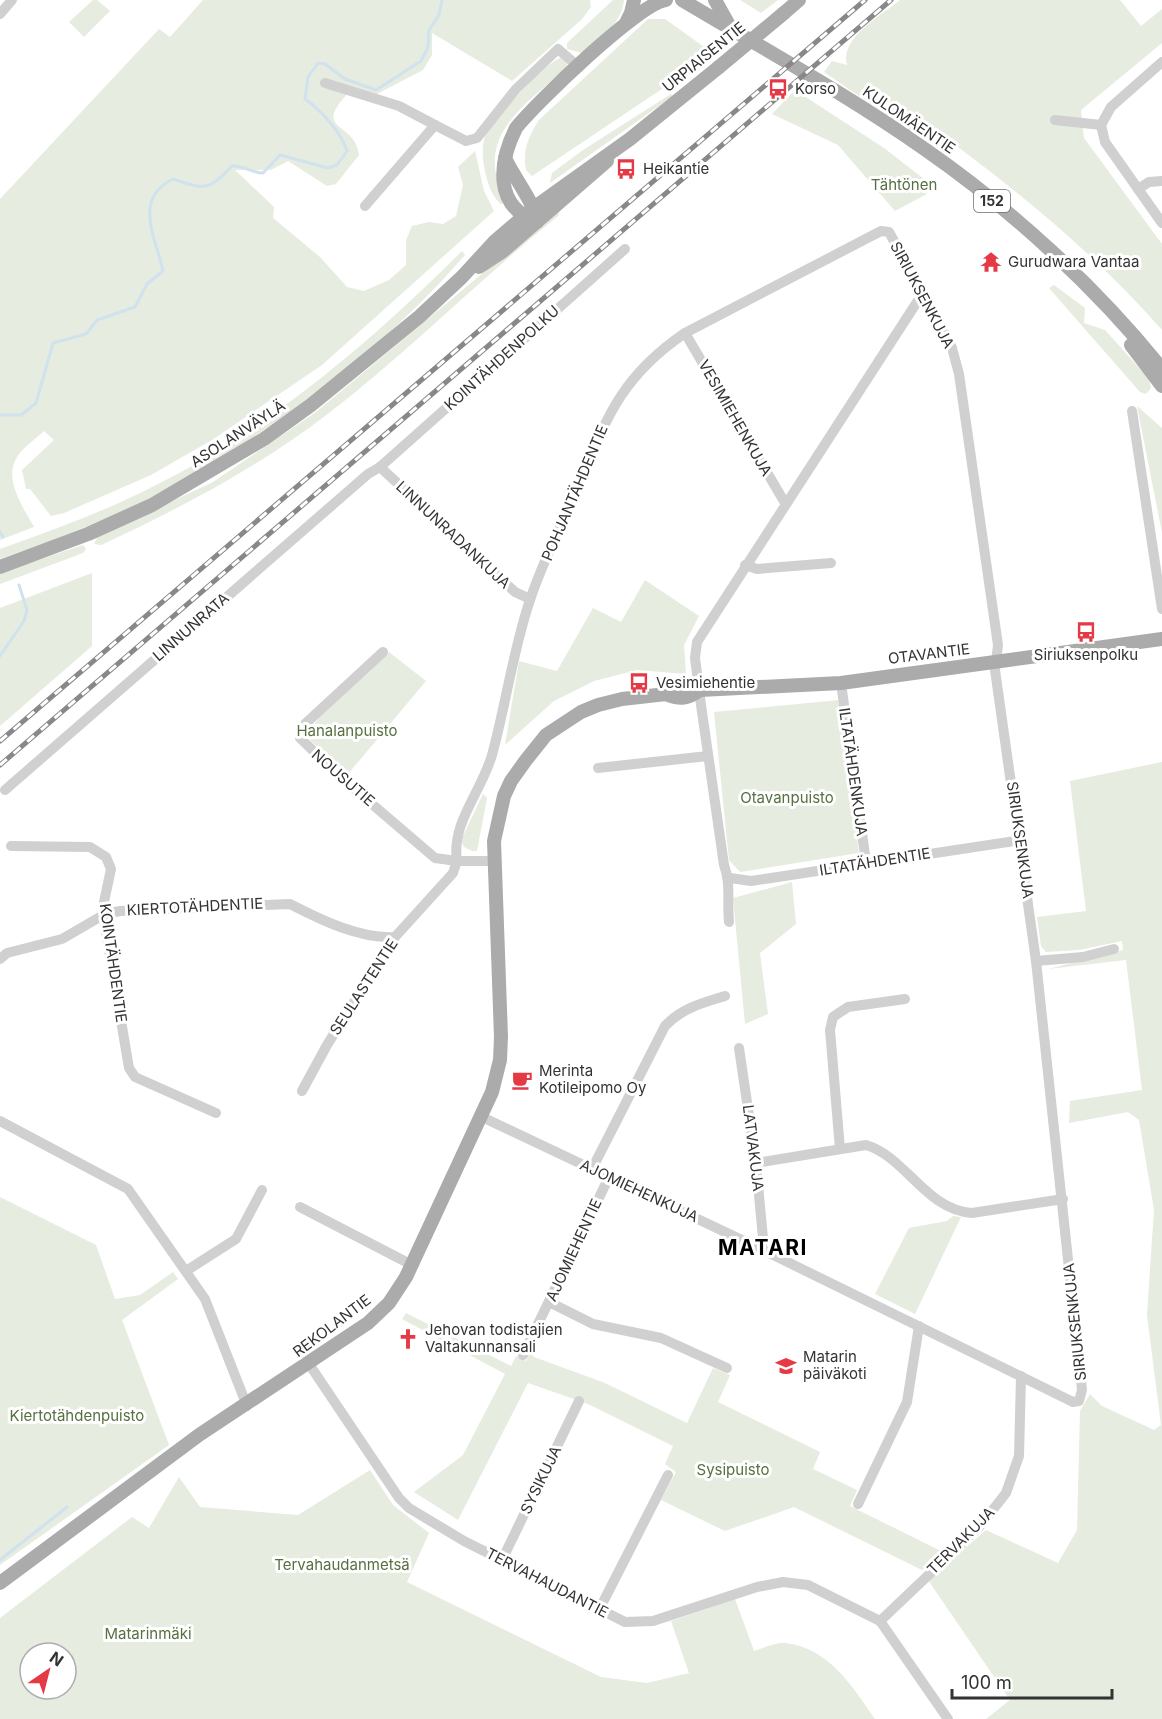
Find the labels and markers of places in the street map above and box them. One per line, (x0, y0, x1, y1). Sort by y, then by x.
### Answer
bus stop icon: Korso (766, 77, 790, 101)
place label: Korso (795, 79, 836, 98)
bus stop icon: Heikantie (614, 157, 638, 181)
place label: Heikantie (643, 159, 709, 178)
temple icon: Gurudwara Vantaa (979, 250, 1003, 274)
place label: Gurudwara Vantaa (1008, 252, 1139, 271)
bus stop icon: Siriuksenpolku (1074, 620, 1098, 644)
place label: Siriuksenpolku (1034, 645, 1138, 664)
bus stop icon: Vesimiehentie (627, 671, 651, 695)
place label: Vesimiehentie (656, 673, 755, 692)
place label: Merinta Kotileipomo Oy (539, 1061, 647, 1097)
cafe icon: Merinta Kotileipomo Oy (510, 1068, 534, 1092)
place label: Jehovan todistajien Valtakunnansali (425, 1320, 563, 1356)
church icon: Jehovan todistajien Valtakunnansali (396, 1327, 420, 1351)
place label: Matarin päiväkoti (803, 1347, 867, 1383)
school or university icon: Matarin päiväkoti (774, 1354, 798, 1378)

